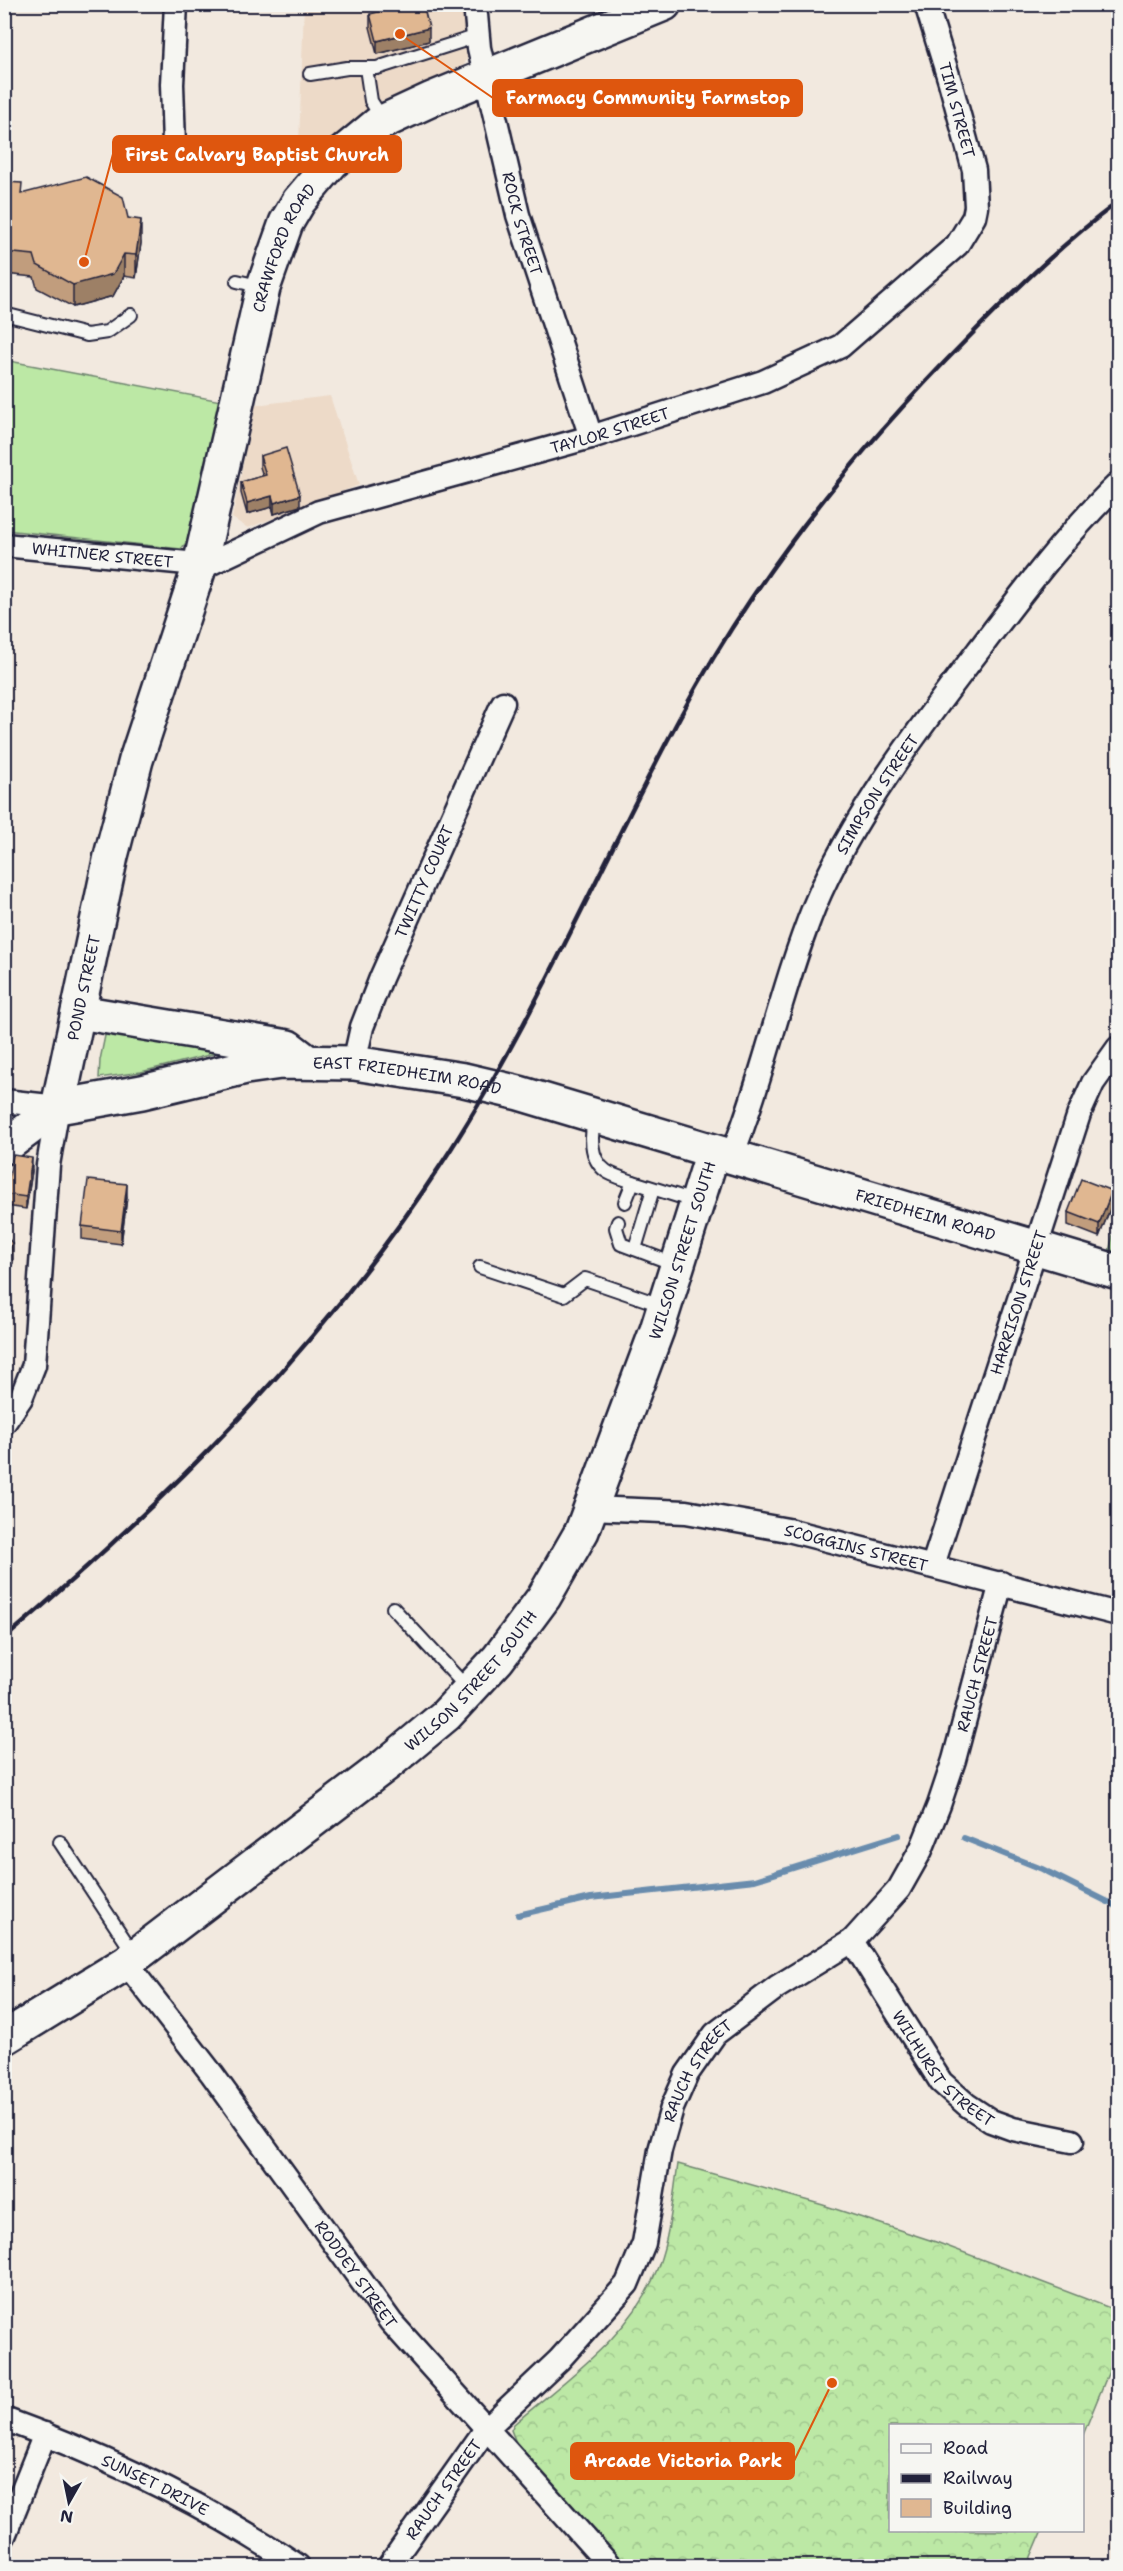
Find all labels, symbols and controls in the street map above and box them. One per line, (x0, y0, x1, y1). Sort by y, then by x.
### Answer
street label: TIM STREET (934, 60, 980, 160)
callout: Farmacy Community Farmstop (493, 80, 802, 116)
text: Farmacy Community Farmstop (506, 86, 791, 110)
callout: First Calvary Baptist Church (113, 136, 401, 172)
text: First Calvary Baptist Church (125, 143, 389, 167)
street label: ROCK STREET (498, 170, 548, 278)
street label: CRAWFORD ROAD (247, 179, 320, 314)
street label: TAYLOR STREET (548, 402, 672, 458)
street label: WHITNER STREET (31, 537, 174, 572)
street label: SIMPSON STREET (831, 730, 923, 858)
street label: TWITTY COURT (390, 822, 458, 941)
street label: POND STREET (62, 933, 105, 1042)
street label: EAST FRIEDHEIM ROAD (313, 1052, 503, 1099)
street label: WILSON STREET SOUTH (644, 1158, 720, 1343)
street label: FRIEDHEIM ROAD (853, 1184, 998, 1245)
street label: HARRISON STREET (985, 1227, 1051, 1377)
street label: SCOGGINS STREET (782, 1519, 930, 1576)
street label: WILSON STREET SOUTH (400, 1606, 541, 1756)
street label: RAUCH STREET (951, 1614, 1002, 1734)
street label: WILHURST STREET (888, 2006, 999, 2131)
street label: RAUCH STREET (658, 2014, 736, 2124)
street label: RODDEY STREET (310, 2216, 402, 2332)
legend (889, 2424, 1084, 2532)
street label: RAUCH STREET (401, 2435, 486, 2544)
text: Road (943, 2436, 988, 2460)
callout: Arcade Victoria Park (571, 2443, 794, 2479)
street label: SUNSET DRIVE (98, 2449, 213, 2520)
text: Arcade Victoria Park (584, 2449, 782, 2473)
text: Railway (943, 2466, 1013, 2490)
north arrow (39, 2472, 99, 2532)
text: Building (943, 2496, 1012, 2520)
text: N (59, 2505, 75, 2528)

